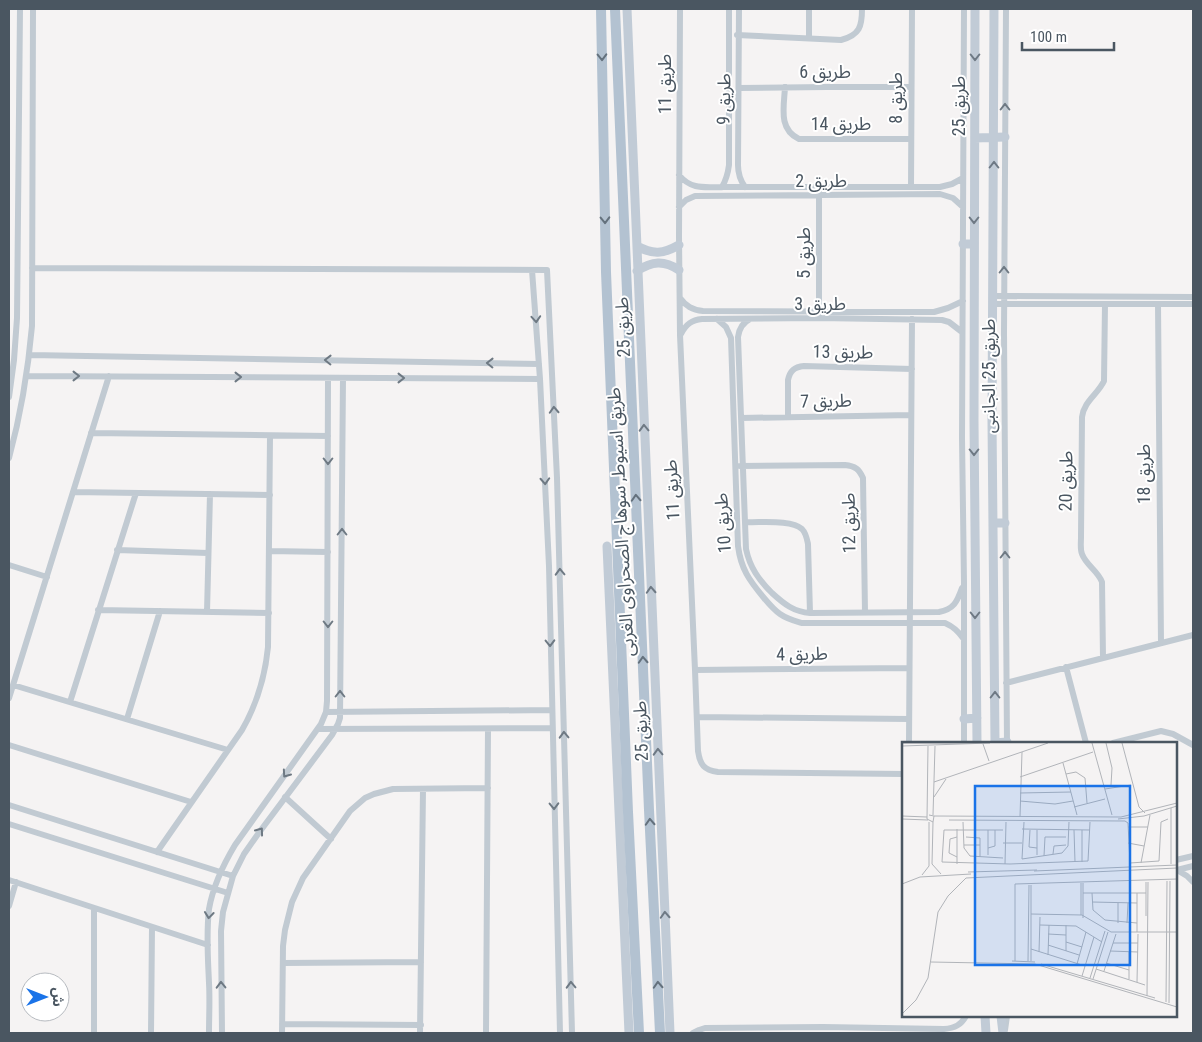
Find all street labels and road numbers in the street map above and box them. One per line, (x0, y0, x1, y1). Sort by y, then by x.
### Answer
street label: طريق 11 (654, 54, 676, 114)
street label: طريق 6 (799, 61, 851, 83)
street label: طريق 8 (885, 72, 907, 124)
street label: طريق 9 (713, 73, 735, 125)
street label: طريق 25 (948, 76, 970, 136)
street label: طريق 14 (811, 113, 871, 135)
street label: طريق 2 (795, 170, 847, 192)
street label: طريق 5 (793, 227, 815, 279)
street label: طريق 3 (794, 293, 846, 315)
street label: طريق 25 (611, 296, 635, 358)
street label: طريق 25 الجانبى (978, 319, 1000, 433)
street label: طريق 13 (813, 340, 873, 364)
street label: طريق اسيوط, سوهاج الصحراوى الغربى (603, 387, 641, 657)
street label: طريق 7 (800, 390, 852, 412)
street label: طريق 18 (1133, 444, 1155, 504)
street label: طريق 20 (1054, 451, 1078, 511)
street label: طريق 11 (659, 459, 685, 521)
street label: طريق 10 (710, 492, 736, 554)
street label: طريق 12 (837, 493, 861, 553)
street label: طريق 4 (776, 643, 828, 665)
street label: طريق 25 (629, 700, 653, 762)

